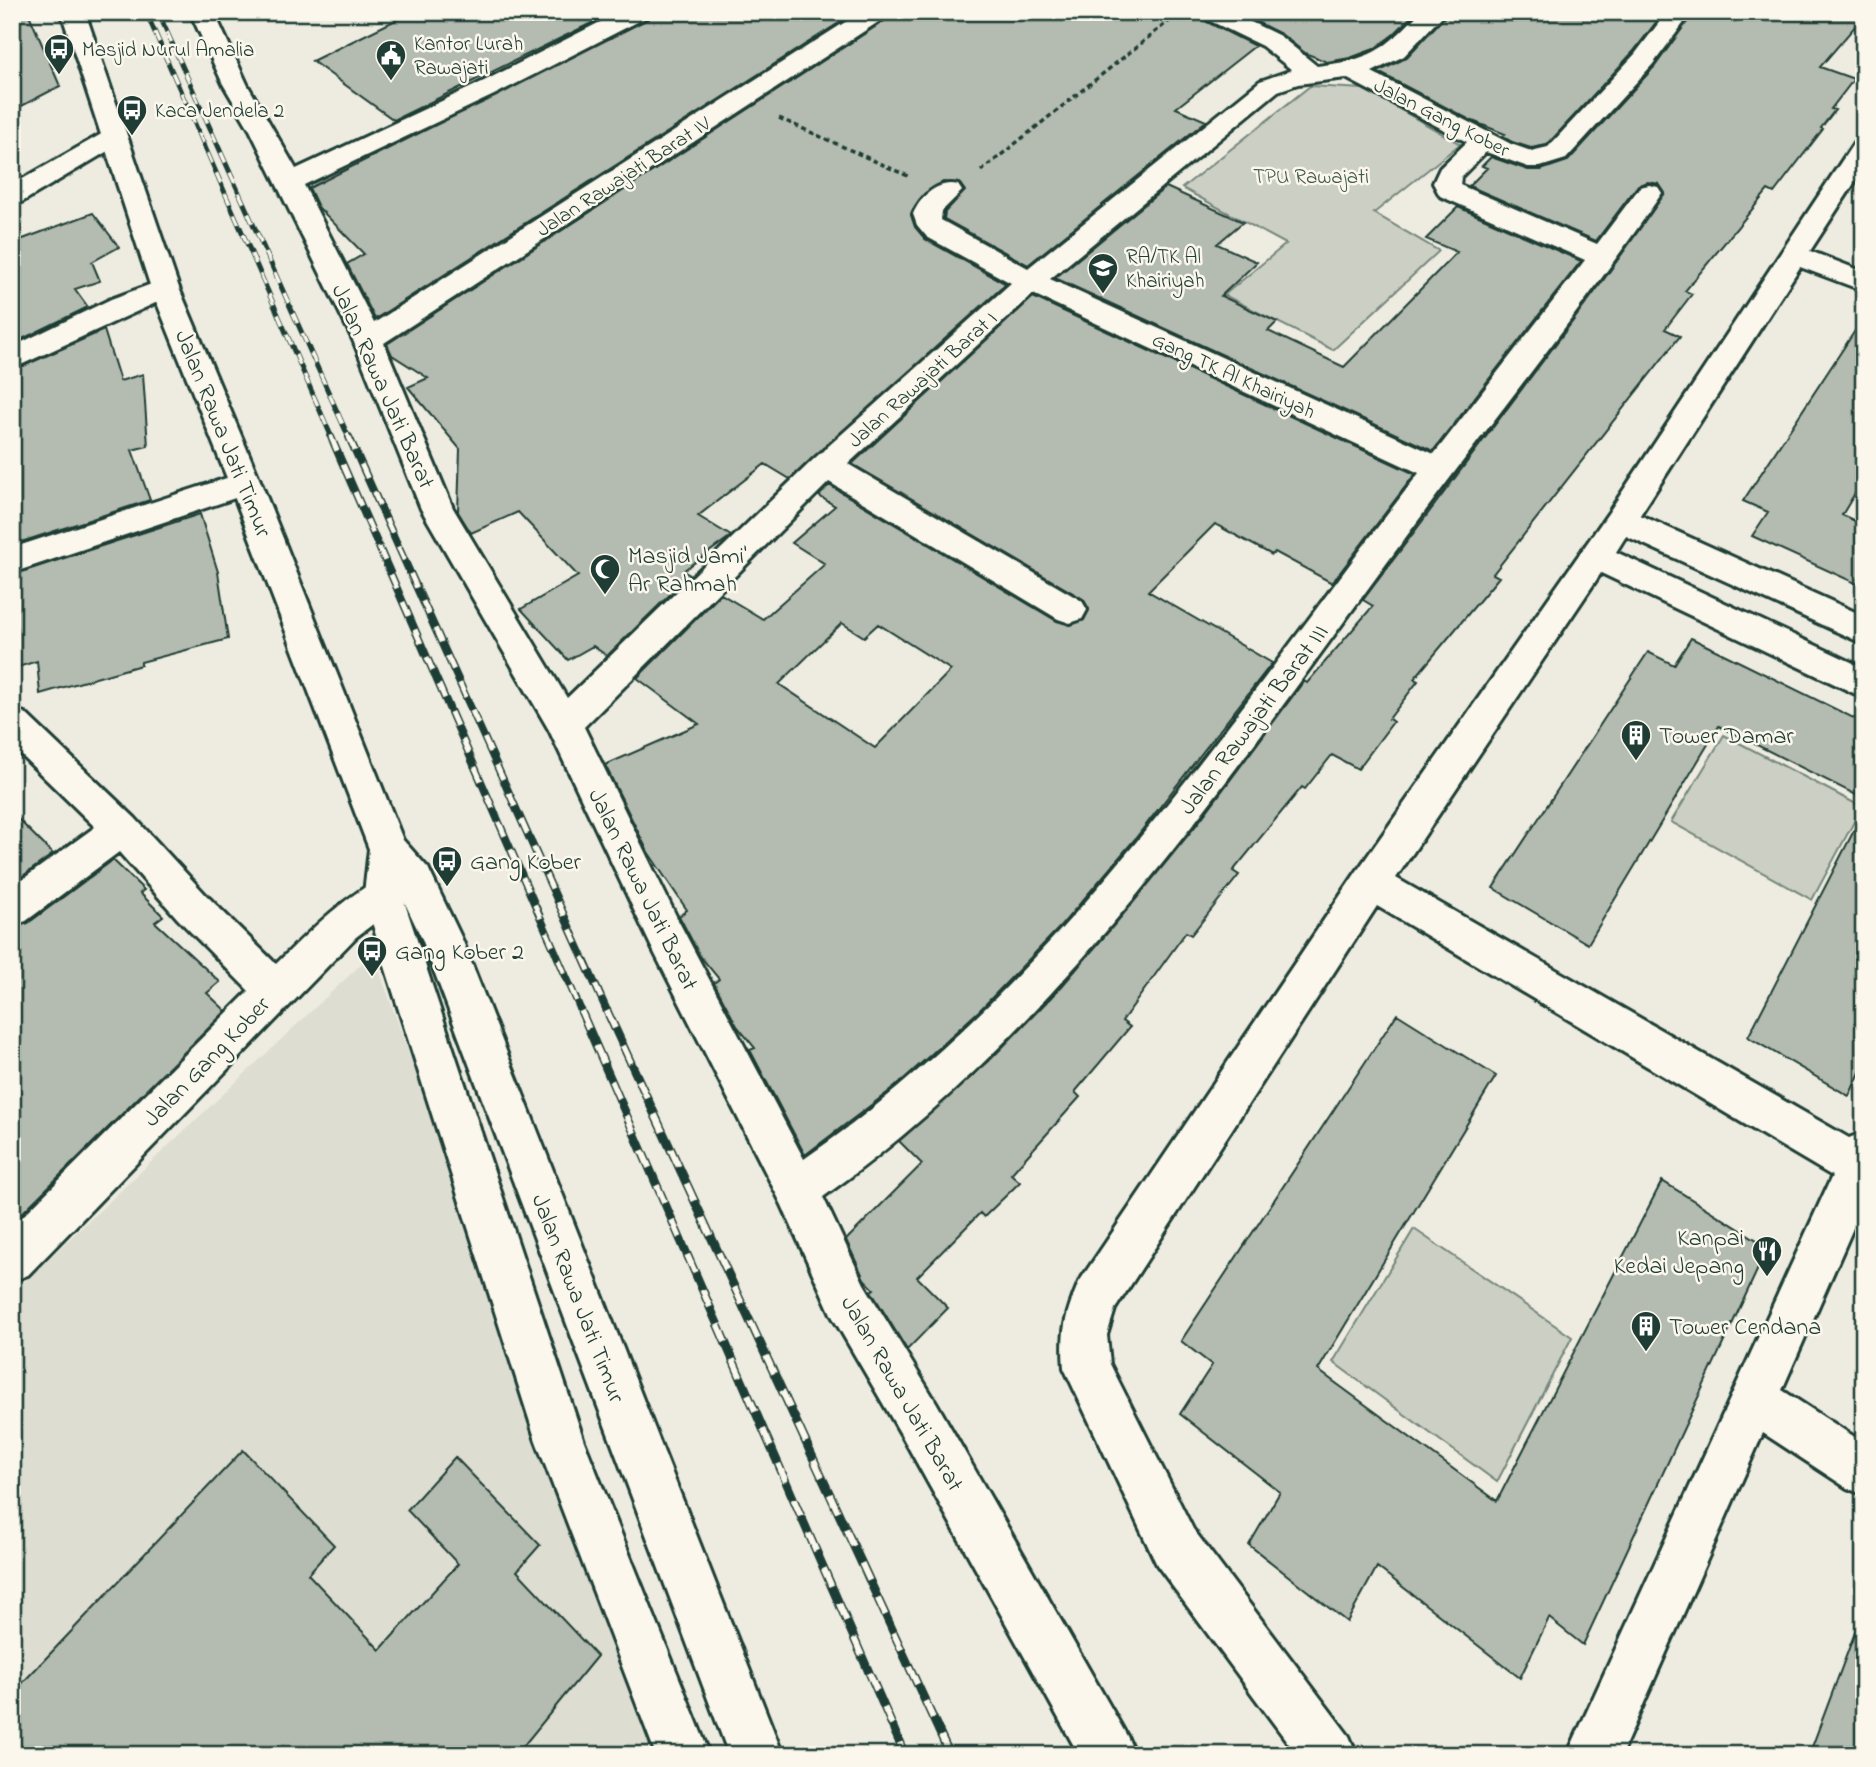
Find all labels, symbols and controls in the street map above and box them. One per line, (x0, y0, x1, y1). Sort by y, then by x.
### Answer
place label: Kantor Lurah Rawajati (414, 30, 523, 84)
bus stop icon: Masjid Nurul Amalia (42, 32, 76, 76)
place label: Masjid Nurul Amalia (82, 36, 254, 66)
public building icon: Kantor Lurah Rawajati (374, 38, 408, 82)
street label: Jalan Gang Kober (1367, 72, 1515, 168)
bus stop icon: Kaca Jendela 2 (115, 93, 149, 137)
place label: Kaca Jendela 2 (155, 97, 284, 127)
street label: Jalan Rawajati Barat IV (531, 110, 717, 245)
park label: TPU Rawajati (1253, 163, 1369, 193)
place label: RA/TK Al Khairiyah (1126, 243, 1205, 299)
school or university icon: RA/TK Al Khairiyah (1086, 251, 1120, 295)
street label: Jalan Rawa Jati Barat (321, 279, 443, 495)
street label: Jalan Rawajati Barat I (842, 305, 1005, 456)
street label: Jalan Rawa Jati Timur (164, 325, 280, 544)
street label: Gang TK Al Khairiyah (1146, 326, 1320, 430)
place label: Masjid Jami' Ar Rahmah (628, 540, 747, 603)
mosque icon: Masjid Jami' Ar Rahmah (588, 552, 622, 596)
street label: Jalan Rawajati Barat III (1171, 618, 1339, 823)
building icon: Tower Damar (1619, 718, 1653, 762)
place label: Tower Damar (1659, 720, 1794, 755)
street label: Jalan Rawa Jati Barat (578, 783, 706, 997)
bus stop icon: Gang Kober (430, 844, 464, 888)
place label: Gang Kober (470, 846, 581, 881)
bus stop icon: Gang Kober 2 (355, 934, 389, 978)
place label: Gang Kober 2 (395, 936, 524, 971)
street label: Jalan Gang Kober (136, 989, 280, 1136)
street label: Jalan Rawa Jati Timur (521, 1189, 633, 1409)
place label: Kanpai Kedai Jepang (1614, 1222, 1744, 1285)
restaurant icon: Kanpai Kedai Jepang (1750, 1234, 1784, 1278)
street label: Jalan Rawa Jati Barat (830, 1290, 971, 1499)
building icon: Tower Cendana (1629, 1309, 1663, 1353)
place label: Tower Cendana (1669, 1311, 1821, 1346)

